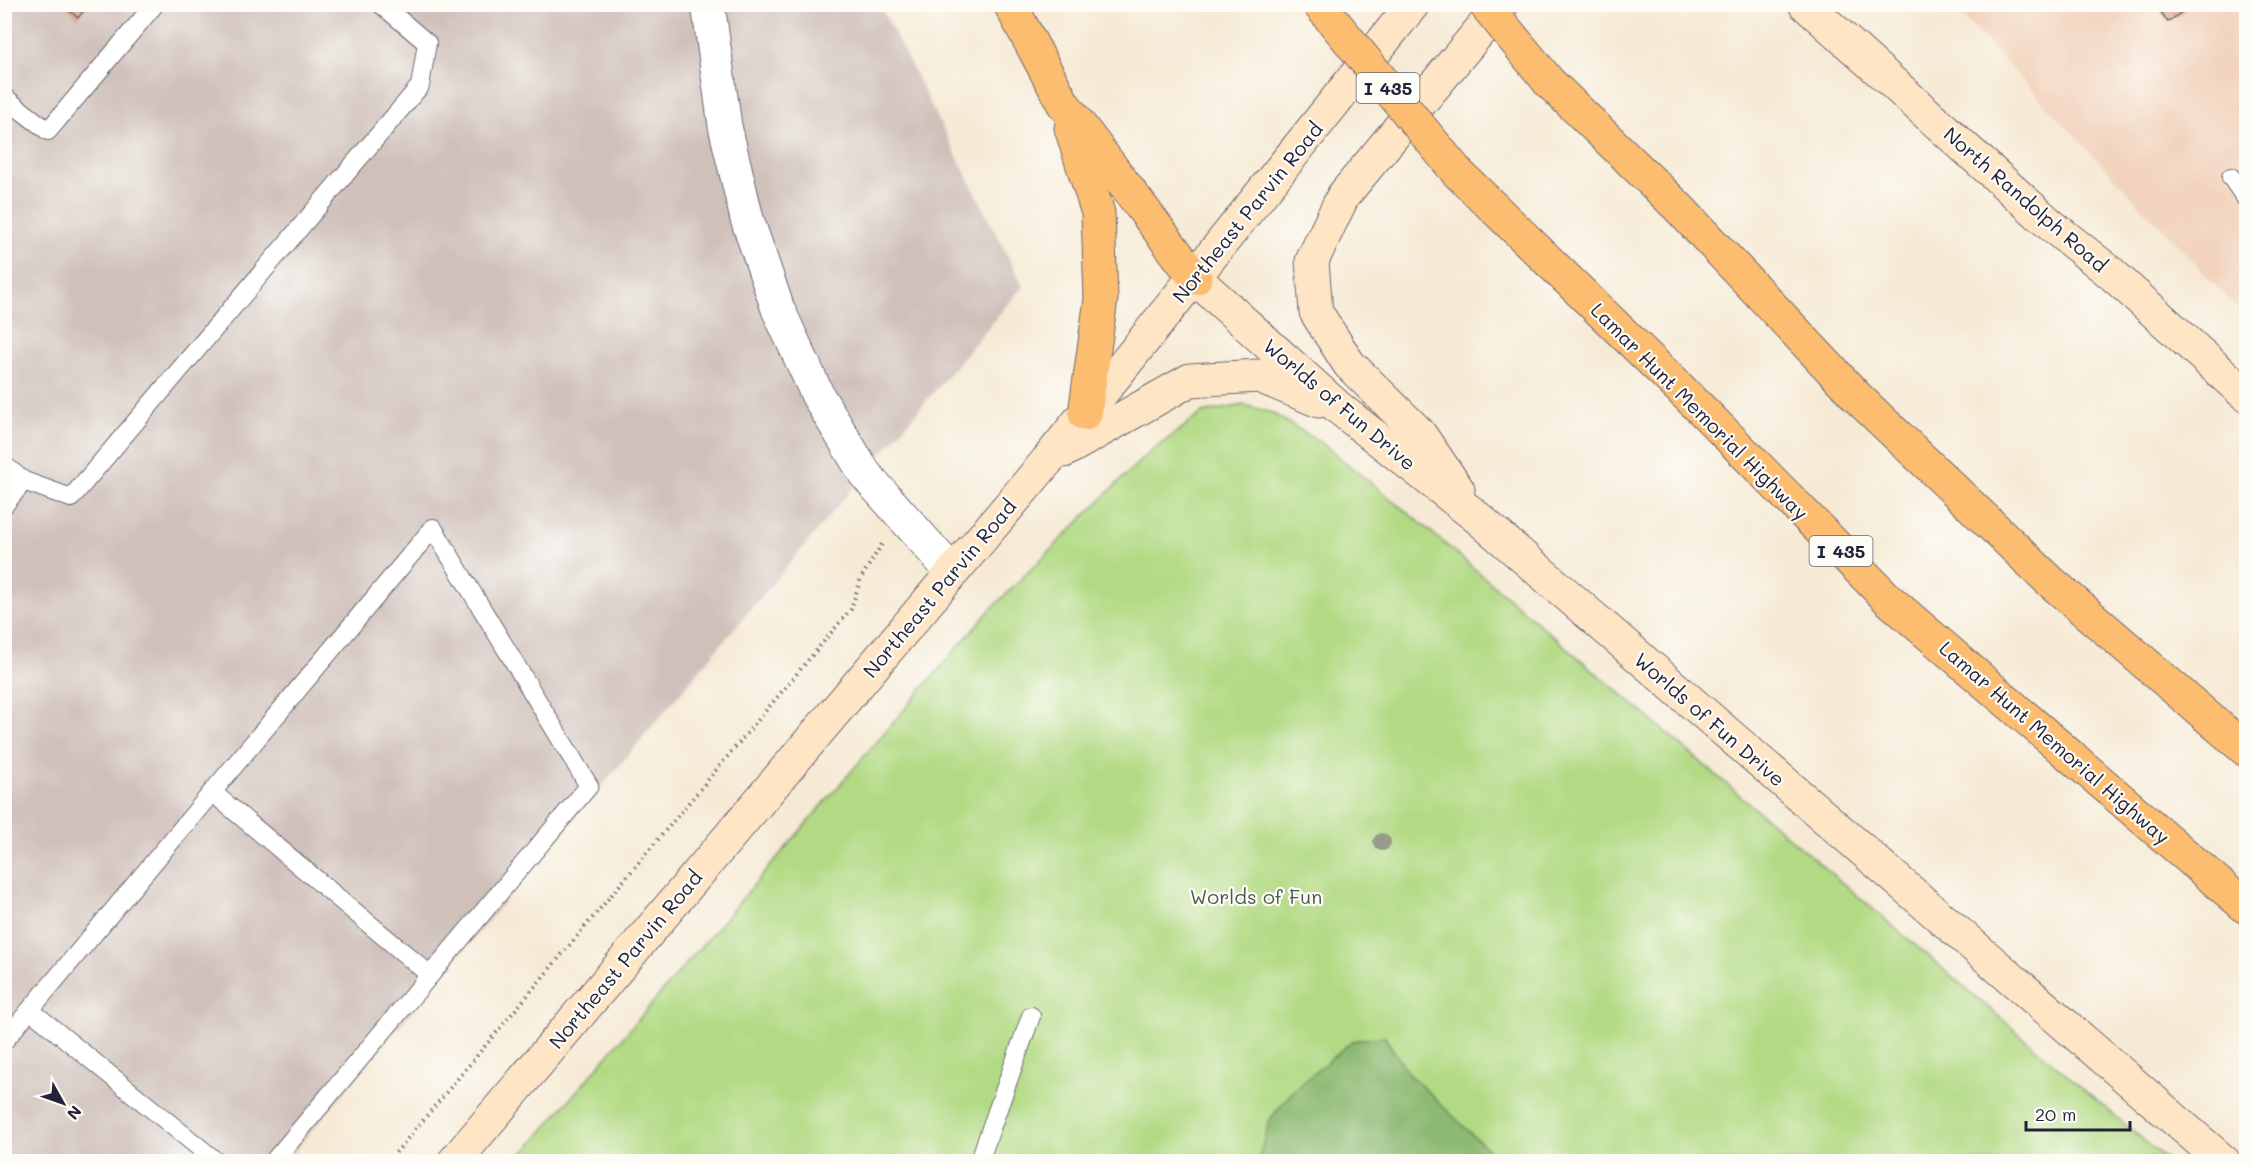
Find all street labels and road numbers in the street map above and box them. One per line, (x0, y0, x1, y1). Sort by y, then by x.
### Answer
road number: I 435 (1356, 73, 1420, 103)
street label: Northeast Parvin Road (1166, 116, 1328, 308)
street label: North Randolph Road (1939, 121, 2113, 277)
street label: Lamar Hunt Memorial Highway (1586, 297, 1814, 525)
street label: Worlds of Fun Drive (1258, 332, 1422, 476)
street label: Northeast Parvin Road (857, 493, 1021, 683)
road number: I 435 (1810, 536, 1872, 566)
street label: Lamar Hunt Memorial Highway (1934, 635, 2176, 849)
street label: Worlds of Fun Drive (1629, 646, 1791, 792)
street label: Northeast Parvin Road (543, 864, 707, 1054)

